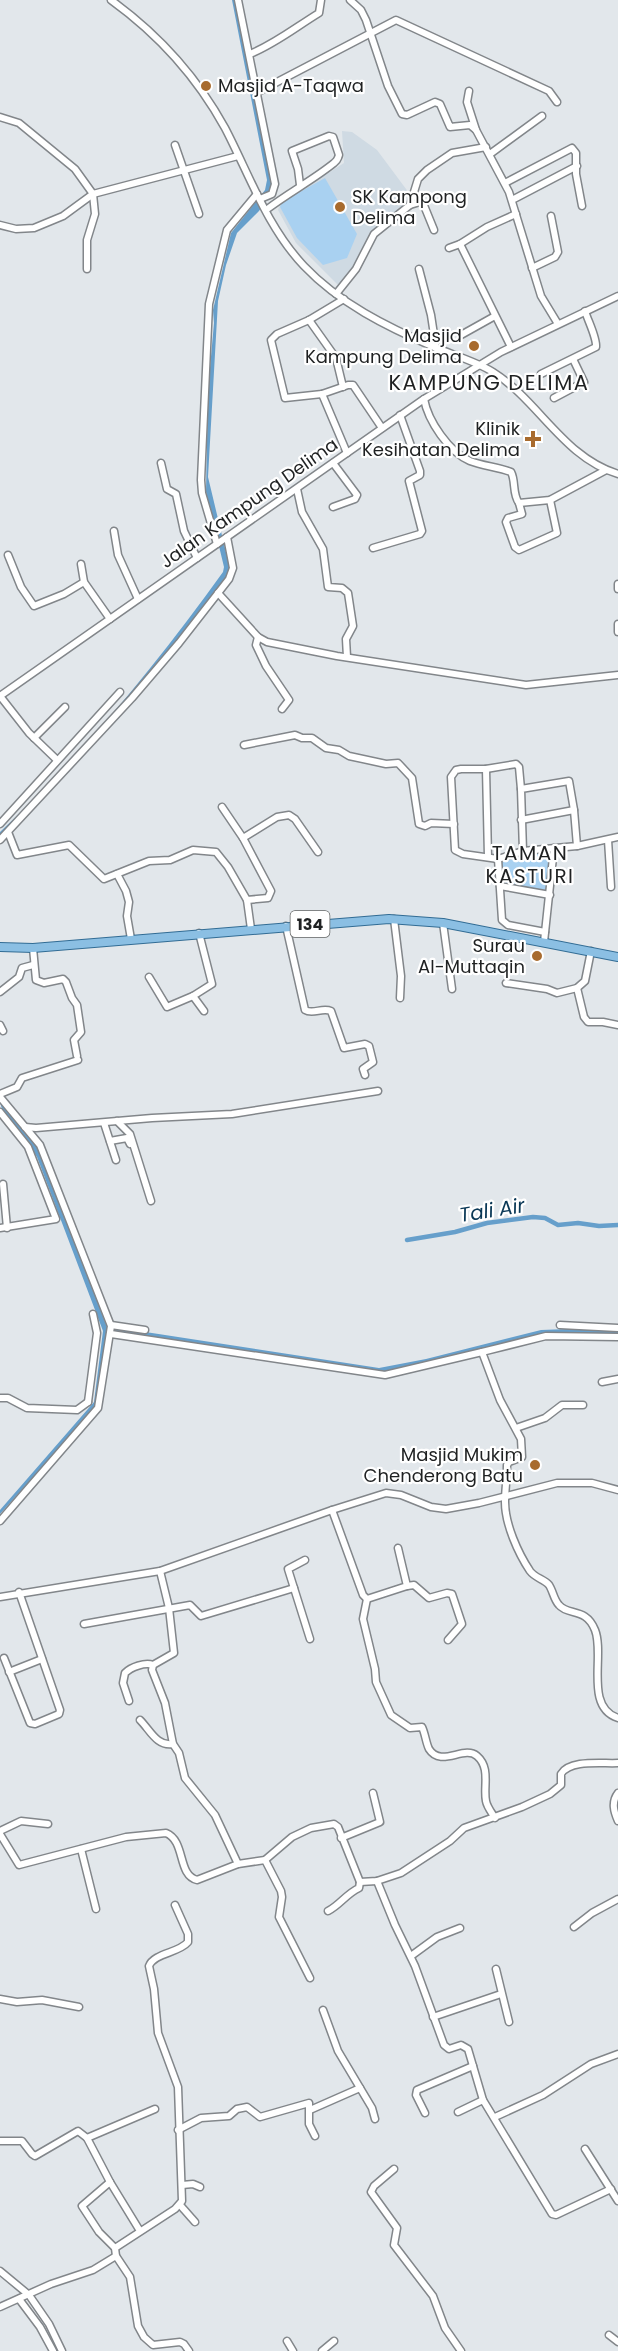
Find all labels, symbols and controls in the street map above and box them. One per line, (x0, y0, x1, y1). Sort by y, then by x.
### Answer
place label: Masjid A-Taqwa (218, 73, 364, 98)
marker: Masjid A-Taqwa (199, 79, 213, 93)
place label: SK Kampong Delima (352, 184, 467, 230)
marker: SK Kampong Delima (333, 200, 347, 214)
place label: Masjid Kampung Delima (305, 323, 462, 369)
marker: Masjid Kampung Delima (467, 339, 481, 353)
district label: KAMPUNG DELIMA (389, 368, 589, 397)
place label: Klinik Kesihatan Delima (362, 416, 521, 462)
marker: Klinik Kesihatan Delima (524, 430, 542, 448)
street label: Jalan Kampung Delima (155, 432, 343, 574)
district label: TAMAN KASTURI (485, 839, 575, 890)
road number: 134 (290, 911, 330, 937)
place label: Surau Al-Muttaqin (418, 933, 525, 979)
marker: Surau Al-Muttaqin (530, 949, 544, 963)
water label: Tali Air (457, 1191, 527, 1229)
place label: Masjid Mukim Chenderong Batu (364, 1442, 523, 1488)
marker: Masjid Mukim Chenderong Batu (528, 1458, 542, 1472)

